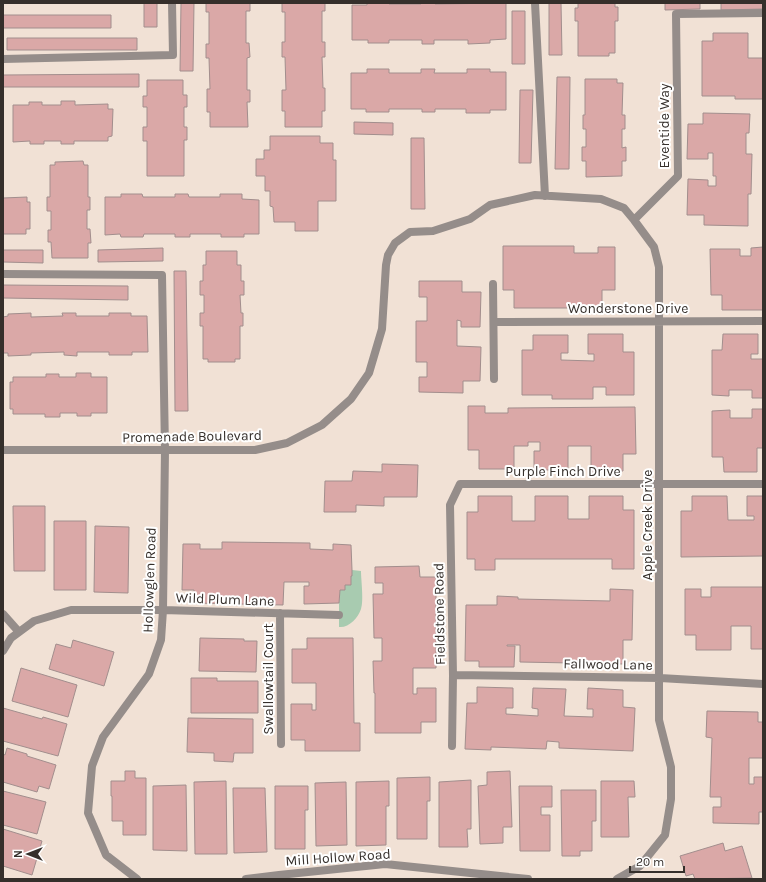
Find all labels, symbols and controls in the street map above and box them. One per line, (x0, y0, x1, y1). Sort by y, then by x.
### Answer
street label: Eventide Way (656, 83, 673, 169)
street label: Wonderstone Drive (568, 300, 688, 317)
street label: Promenade Boulevard (122, 427, 262, 446)
street label: Purple Finch Drive (505, 463, 621, 480)
street label: Apple Creek Drive (639, 470, 656, 580)
street label: Hollowglen Road (139, 527, 160, 633)
street label: Fieldstone Road (430, 563, 449, 665)
street label: Wild Plum Lane (175, 589, 275, 610)
street label: Swallowtail Court (260, 623, 277, 735)
street label: Fallwood Lane (563, 655, 653, 674)
north arrow (8, 834, 48, 874)
street label: Mill Hollow Road (285, 845, 391, 870)
scale bar (630, 848, 684, 874)
text: N (12, 850, 25, 858)
text: 20 m (636, 855, 664, 869)

